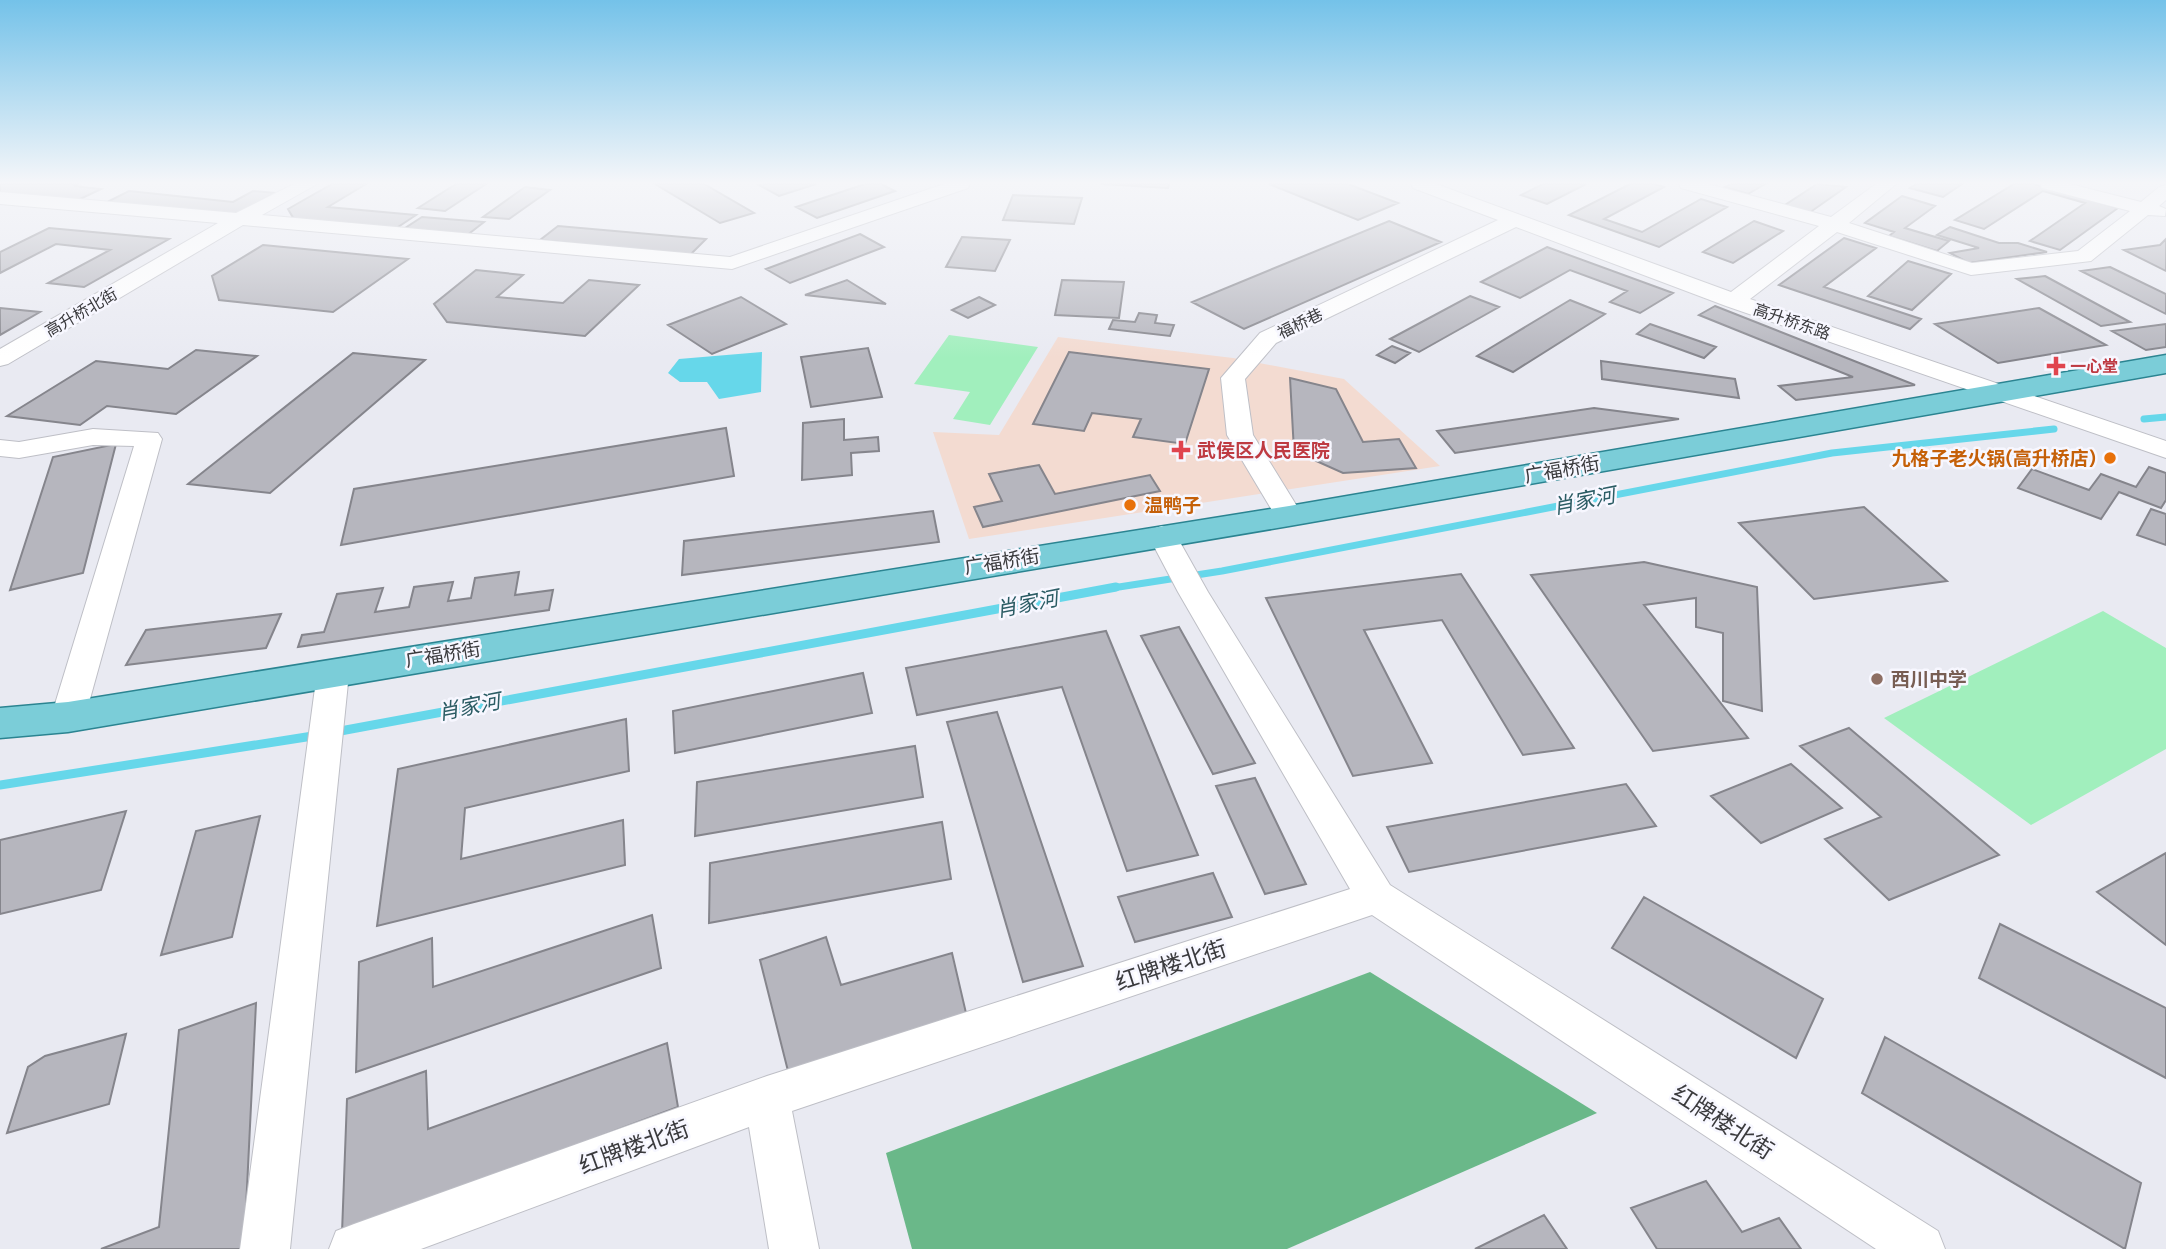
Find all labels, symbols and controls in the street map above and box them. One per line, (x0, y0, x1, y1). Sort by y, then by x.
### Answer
street label: 高升桥北街 (42, 284, 121, 341)
street label: 高升桥东路 (1751, 299, 1833, 343)
street label: 福桥巷 (1274, 304, 1326, 343)
place label: 一心堂 (2070, 357, 2118, 376)
marker: 一心堂 (2048, 358, 2064, 374)
place label: 武侯区人民医院 (1197, 439, 1330, 462)
marker: 武侯区人民医院 (1171, 440, 1191, 460)
place label: 九格子老火锅(高升桥店) (1891, 447, 2096, 470)
marker: 九格子老火锅(高升桥店) (2102, 450, 2118, 466)
street label: 广福桥街 (1523, 452, 1602, 487)
water label: 肖家河 (1551, 481, 1621, 519)
place label: 温鸭子 (1144, 494, 1201, 517)
marker: 温鸭子 (1122, 497, 1138, 513)
street label: 广福桥街 (963, 544, 1041, 579)
water label: 肖家河 (994, 584, 1064, 622)
street label: 广福桥街 (404, 637, 482, 672)
place label: 西川中学 (1891, 668, 1967, 691)
marker: 西川中学 (1869, 671, 1885, 687)
water label: 肖家河 (436, 687, 506, 725)
street label: 红牌楼北街 (1112, 934, 1230, 996)
street label: 红牌楼北街 (1667, 1079, 1779, 1165)
street label: 红牌楼北街 (575, 1114, 693, 1180)

